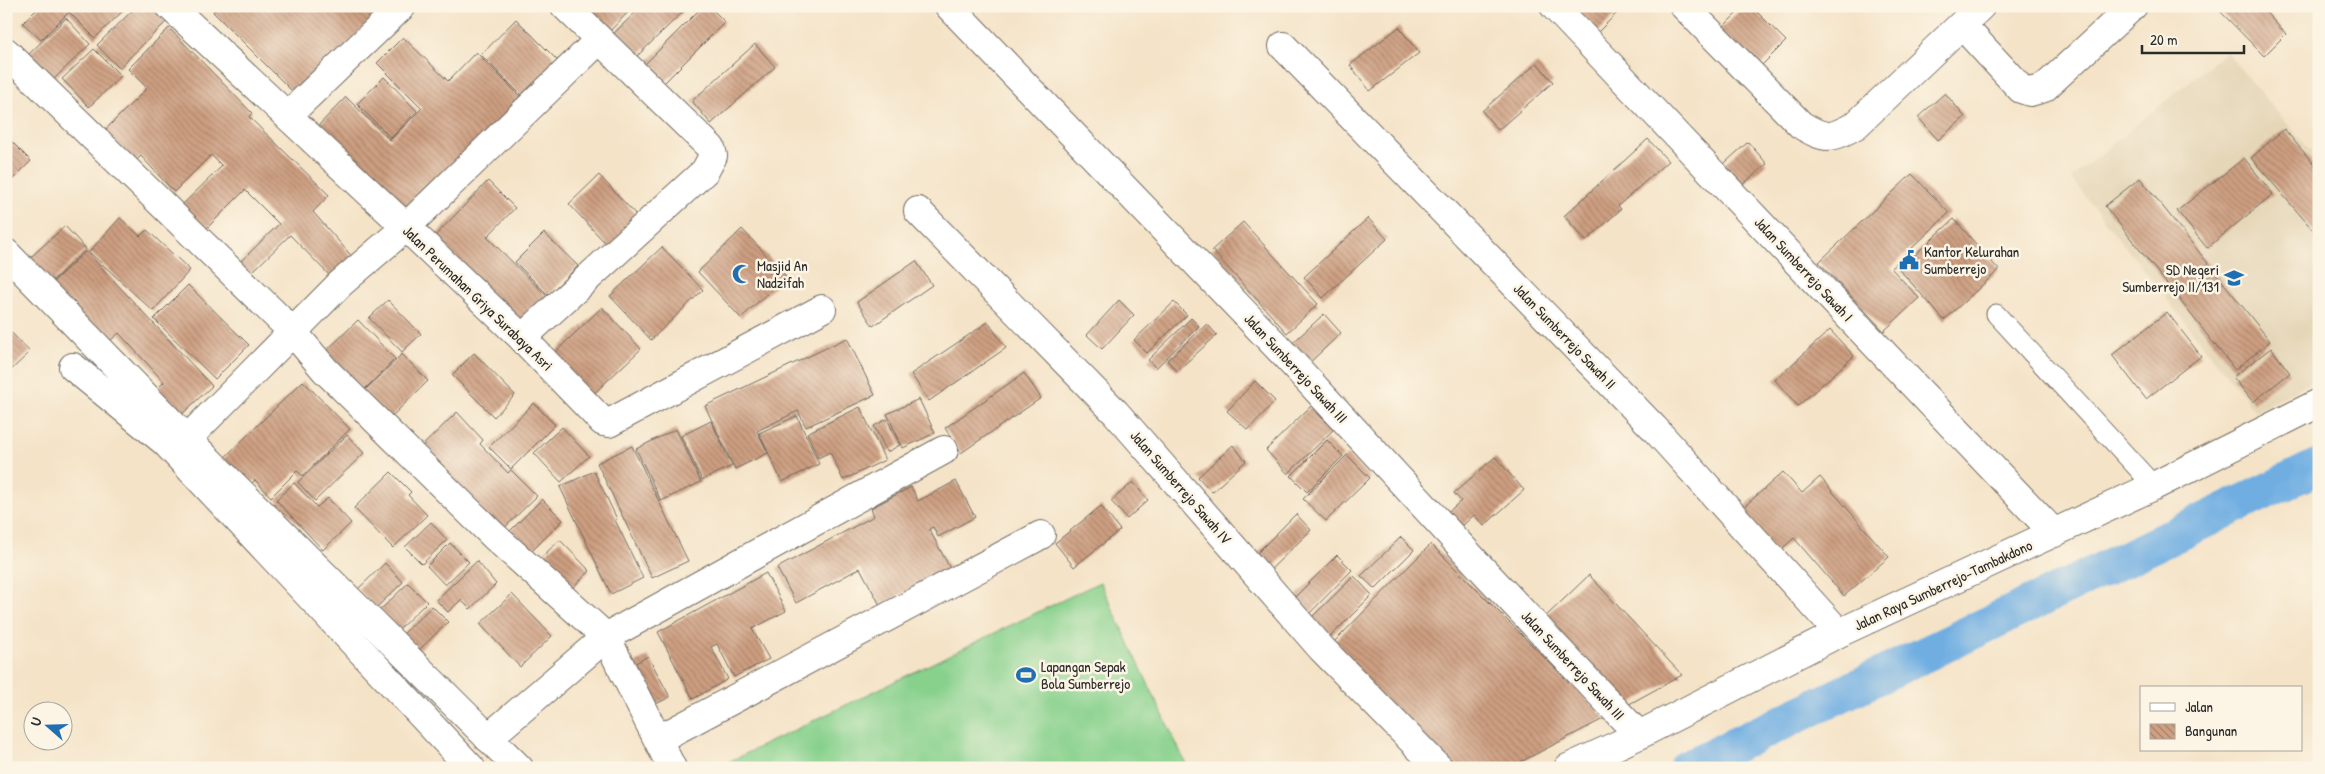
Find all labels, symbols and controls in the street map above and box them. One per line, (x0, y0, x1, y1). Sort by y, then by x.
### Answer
scale bar (2142, 22, 2245, 54)
text: 20 m (2150, 29, 2177, 50)
street label: Jalan Sumberrejo Sawah I (1750, 212, 1858, 326)
street label: Jalan Perumahan Griya Surabaya Asri (398, 220, 558, 376)
place label: Kantor Kelurahan Sumberrejo (1924, 241, 2020, 279)
public building icon: Kantor Kelurahan Sumberrejo (1898, 249, 1920, 271)
place label: Masjid An Nadzifah (757, 255, 808, 293)
place label: SD Negeri Sumberrejo II/131 (2122, 259, 2219, 297)
mosque icon: Masjid An Nadzifah (731, 263, 753, 285)
school or university icon: SD Negeri Sumberrejo II/131 (2223, 267, 2245, 289)
street label: Jalan Sumberrejo Sawah II (1509, 278, 1621, 394)
street label: Jalan Sumberrejo Sawah III (1239, 308, 1353, 428)
street label: Jalan Sumberrejo Sawah IV (1126, 426, 1237, 549)
street label: Jalan Raya Sumberrejo-Tambakdono (1850, 534, 2036, 636)
street label: Jalan Sumberrejo Sawah III (1516, 605, 1630, 725)
place label: Lapangan Sepak Bola Sumberrejo (1041, 656, 1130, 694)
sports icon: Lapangan Sepak Bola Sumberrejo (1015, 664, 1037, 686)
legend (2140, 686, 2302, 752)
text: Jalan (2185, 696, 2213, 717)
north arrow (22, 702, 72, 752)
text: U (25, 714, 46, 728)
text: Bangunan (2185, 720, 2238, 741)

